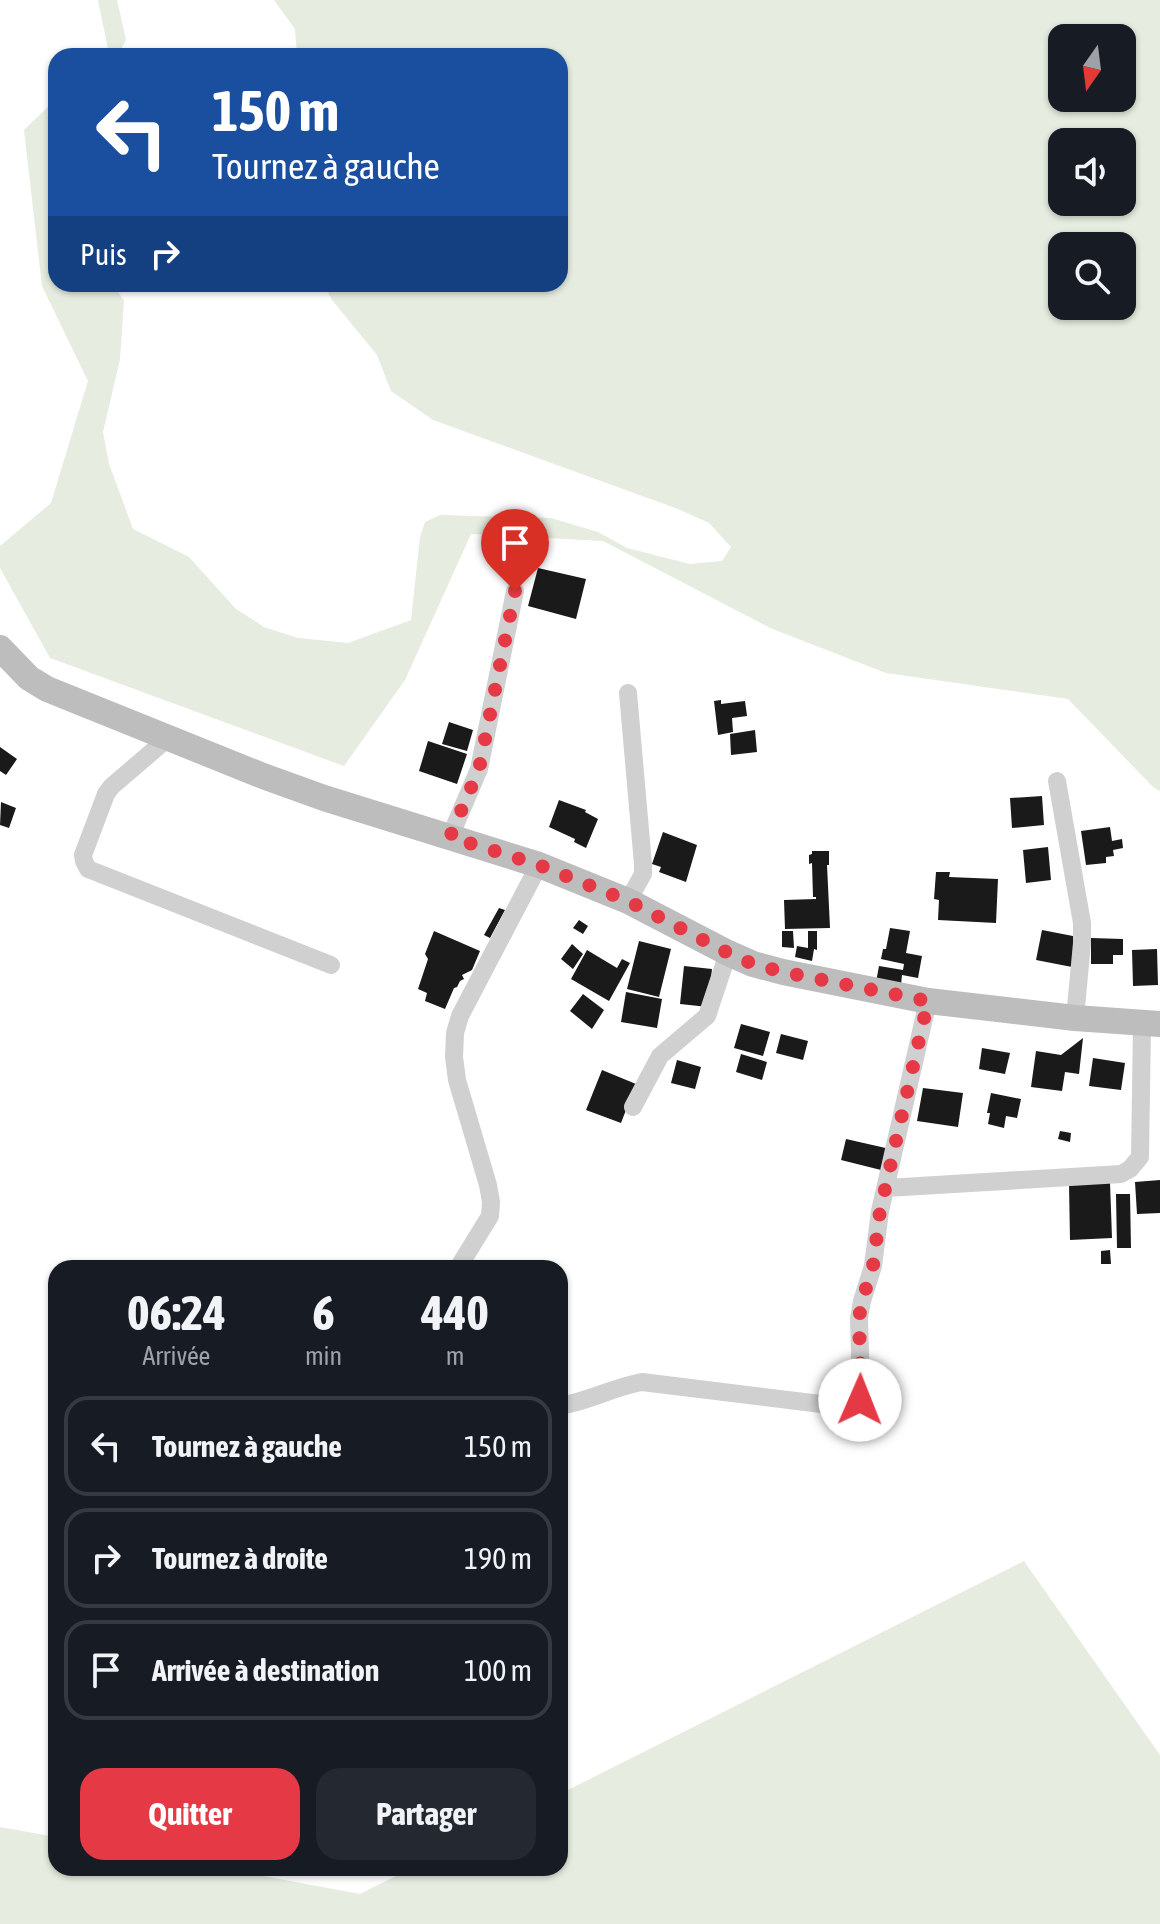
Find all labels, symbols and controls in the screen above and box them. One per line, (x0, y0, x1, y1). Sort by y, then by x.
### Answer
north arrow (1048, 24, 1136, 112)
map controls (1048, 24, 1136, 320)
text: 150 m (212, 79, 339, 143)
icon: left (80, 80, 184, 184)
button: sound (1048, 128, 1136, 216)
text: Tournez à gauche (212, 145, 440, 187)
icon: right (143, 232, 187, 276)
button: search (1048, 232, 1136, 320)
text: Puis (80, 237, 127, 271)
pin (481, 509, 549, 591)
icon: arrive (493, 521, 537, 565)
text: 06:24 (127, 1285, 226, 1340)
text: 6 (312, 1285, 335, 1340)
text: 440 (421, 1285, 489, 1340)
text: Arrivée (142, 1341, 210, 1371)
text: min (305, 1341, 342, 1371)
text: m (446, 1341, 464, 1371)
position arrow (818, 1358, 902, 1442)
icon: left (84, 1424, 128, 1468)
text: Tournez à gauche (152, 1429, 342, 1463)
text: 150 m (464, 1429, 532, 1463)
icon: right (84, 1536, 128, 1580)
text: Tournez à droite (152, 1541, 328, 1575)
text: 190 m (464, 1541, 532, 1575)
icon: arrive (84, 1648, 128, 1692)
text: Arrivée à destination (152, 1653, 379, 1687)
text: 100 m (464, 1653, 532, 1687)
button: Quitter (80, 1768, 300, 1860)
button: Partager (316, 1768, 536, 1860)

